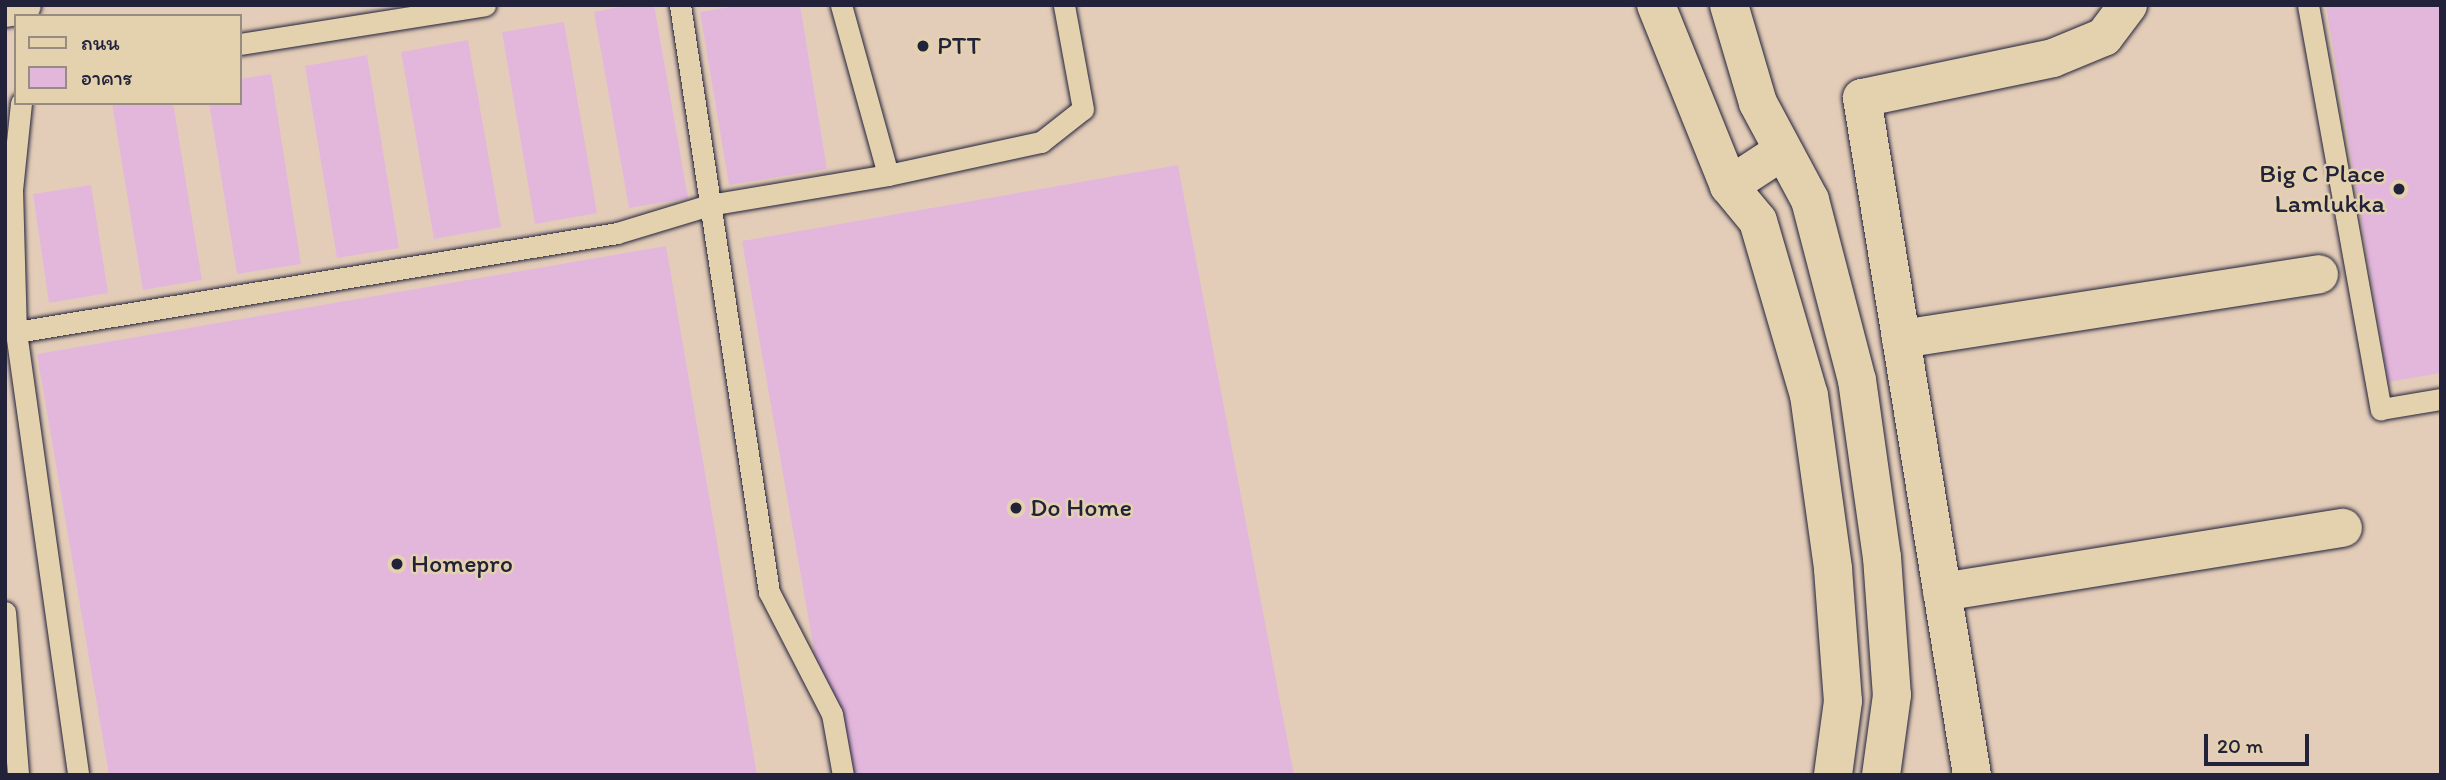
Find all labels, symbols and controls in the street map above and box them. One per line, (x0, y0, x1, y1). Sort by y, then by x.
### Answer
legend (14, 14, 242, 105)
text: ถนน (81, 30, 120, 55)
place label: PTT (937, 30, 981, 62)
marker: PTT (915, 38, 931, 54)
text: อาคาร (81, 65, 132, 90)
place label: Big C Place Lamlukka (2260, 158, 2385, 220)
marker: Big C Place Lamlukka (2391, 181, 2407, 197)
place label: Do Home (1030, 492, 1132, 524)
marker: Do Home (1008, 500, 1024, 516)
place label: Homepro (411, 548, 513, 580)
marker: Homepro (389, 556, 405, 572)
scale bar (2208, 720, 2313, 764)
text: 20 m (2217, 733, 2263, 758)

